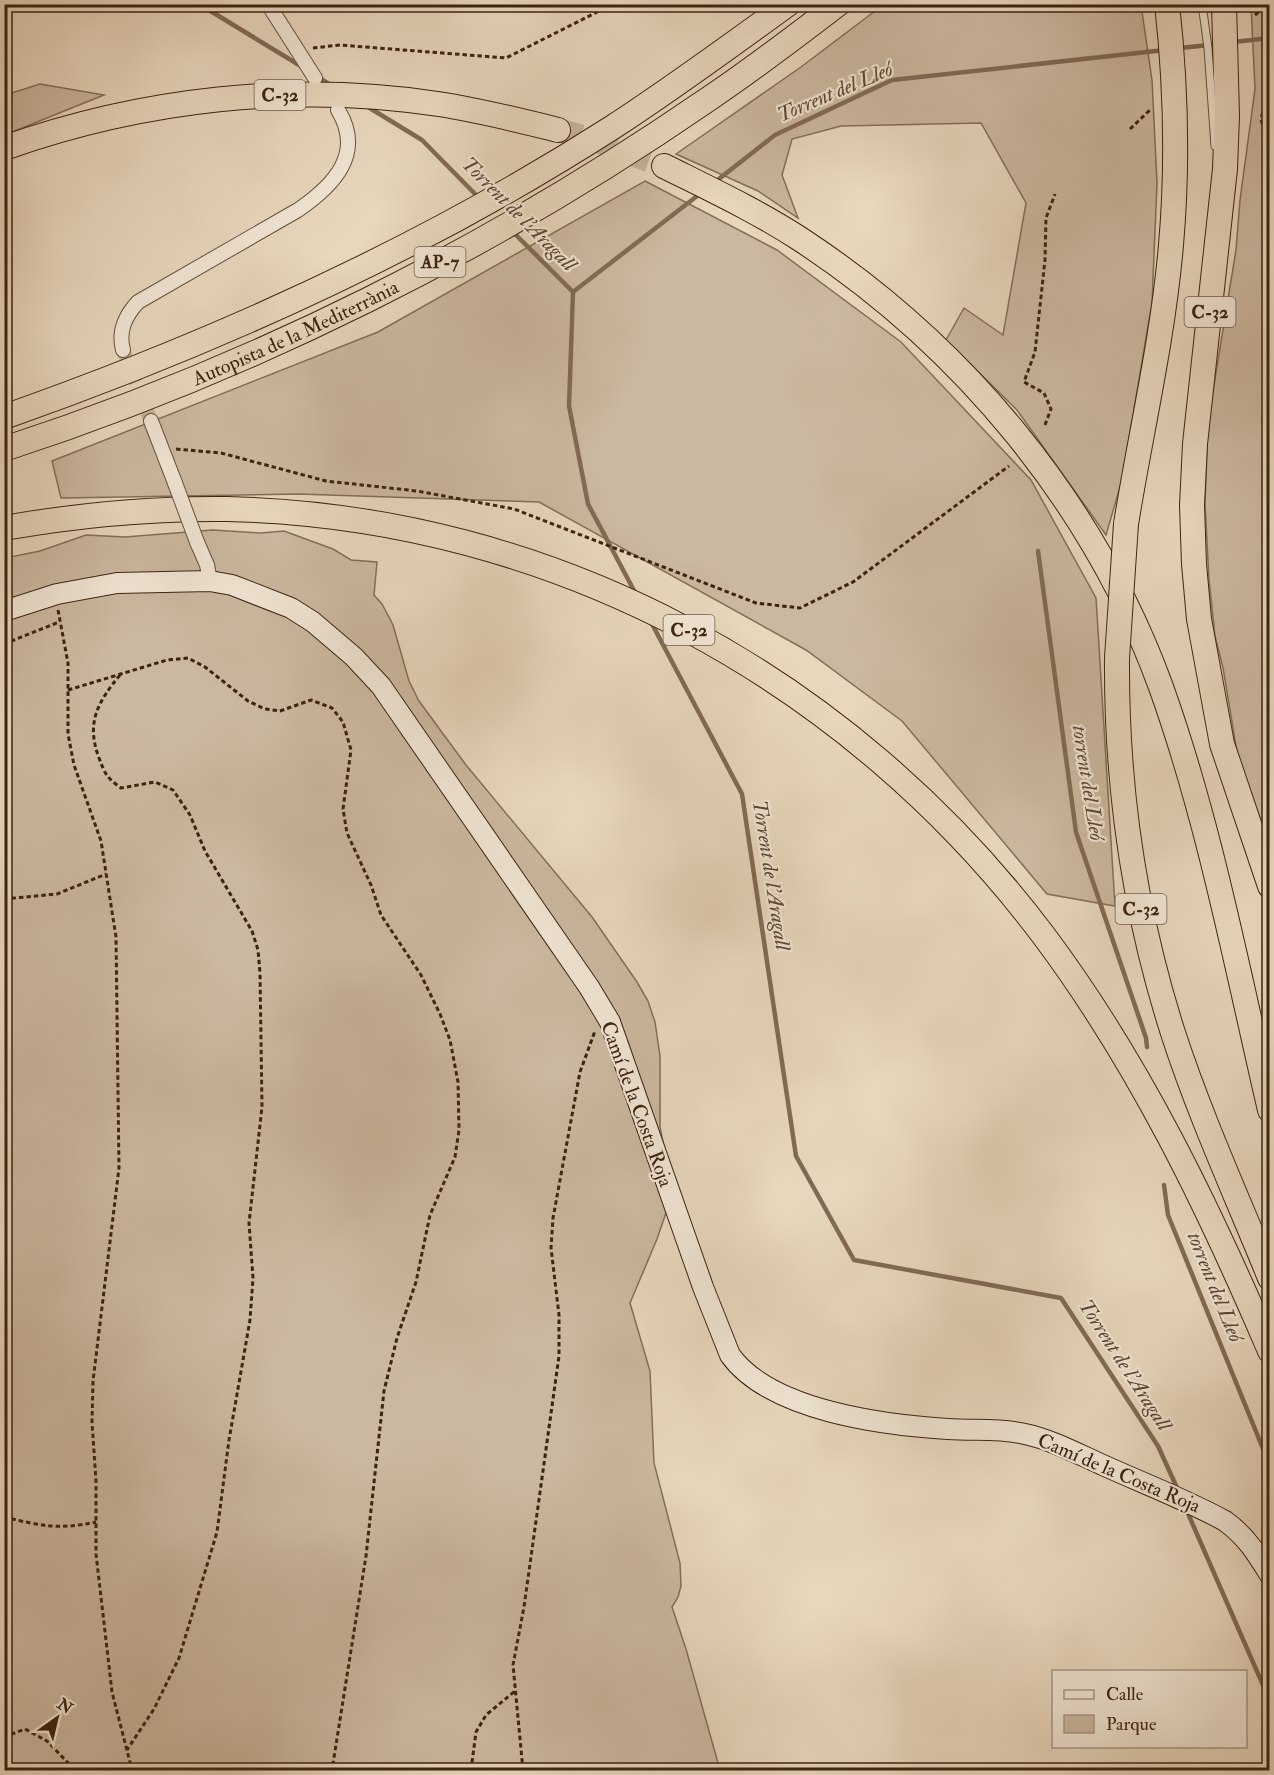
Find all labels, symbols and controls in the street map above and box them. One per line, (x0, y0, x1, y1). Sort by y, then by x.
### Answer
water label: Torrent del Lleó (773, 55, 898, 128)
road number: C-32 (254, 80, 306, 110)
water label: Torrent de l'Aragall (456, 151, 584, 279)
road number: AP-7 (414, 247, 466, 277)
street label: Autopista de la Mediterrània (188, 274, 403, 391)
road number: C-32 (1184, 297, 1236, 327)
road number: C-32 (664, 615, 714, 645)
water label: torrent del Lleó (1066, 723, 1111, 844)
water label: Torrent de l'Aragall (746, 798, 797, 954)
road number: C-32 (1116, 894, 1166, 924)
street label: Camí de la Costa Roja (595, 1018, 679, 1191)
water label: torrent del Lleó (1181, 1228, 1250, 1347)
water label: Torrent de l'Aragall (1072, 1294, 1179, 1438)
street label: Camí de la Costa Roja (1034, 1427, 1205, 1519)
legend (1052, 1670, 1247, 1748)
text: Calle (1106, 1683, 1144, 1706)
north arrow (27, 1688, 87, 1748)
text: N (52, 1694, 77, 1719)
text: Parque (1106, 1713, 1157, 1736)

